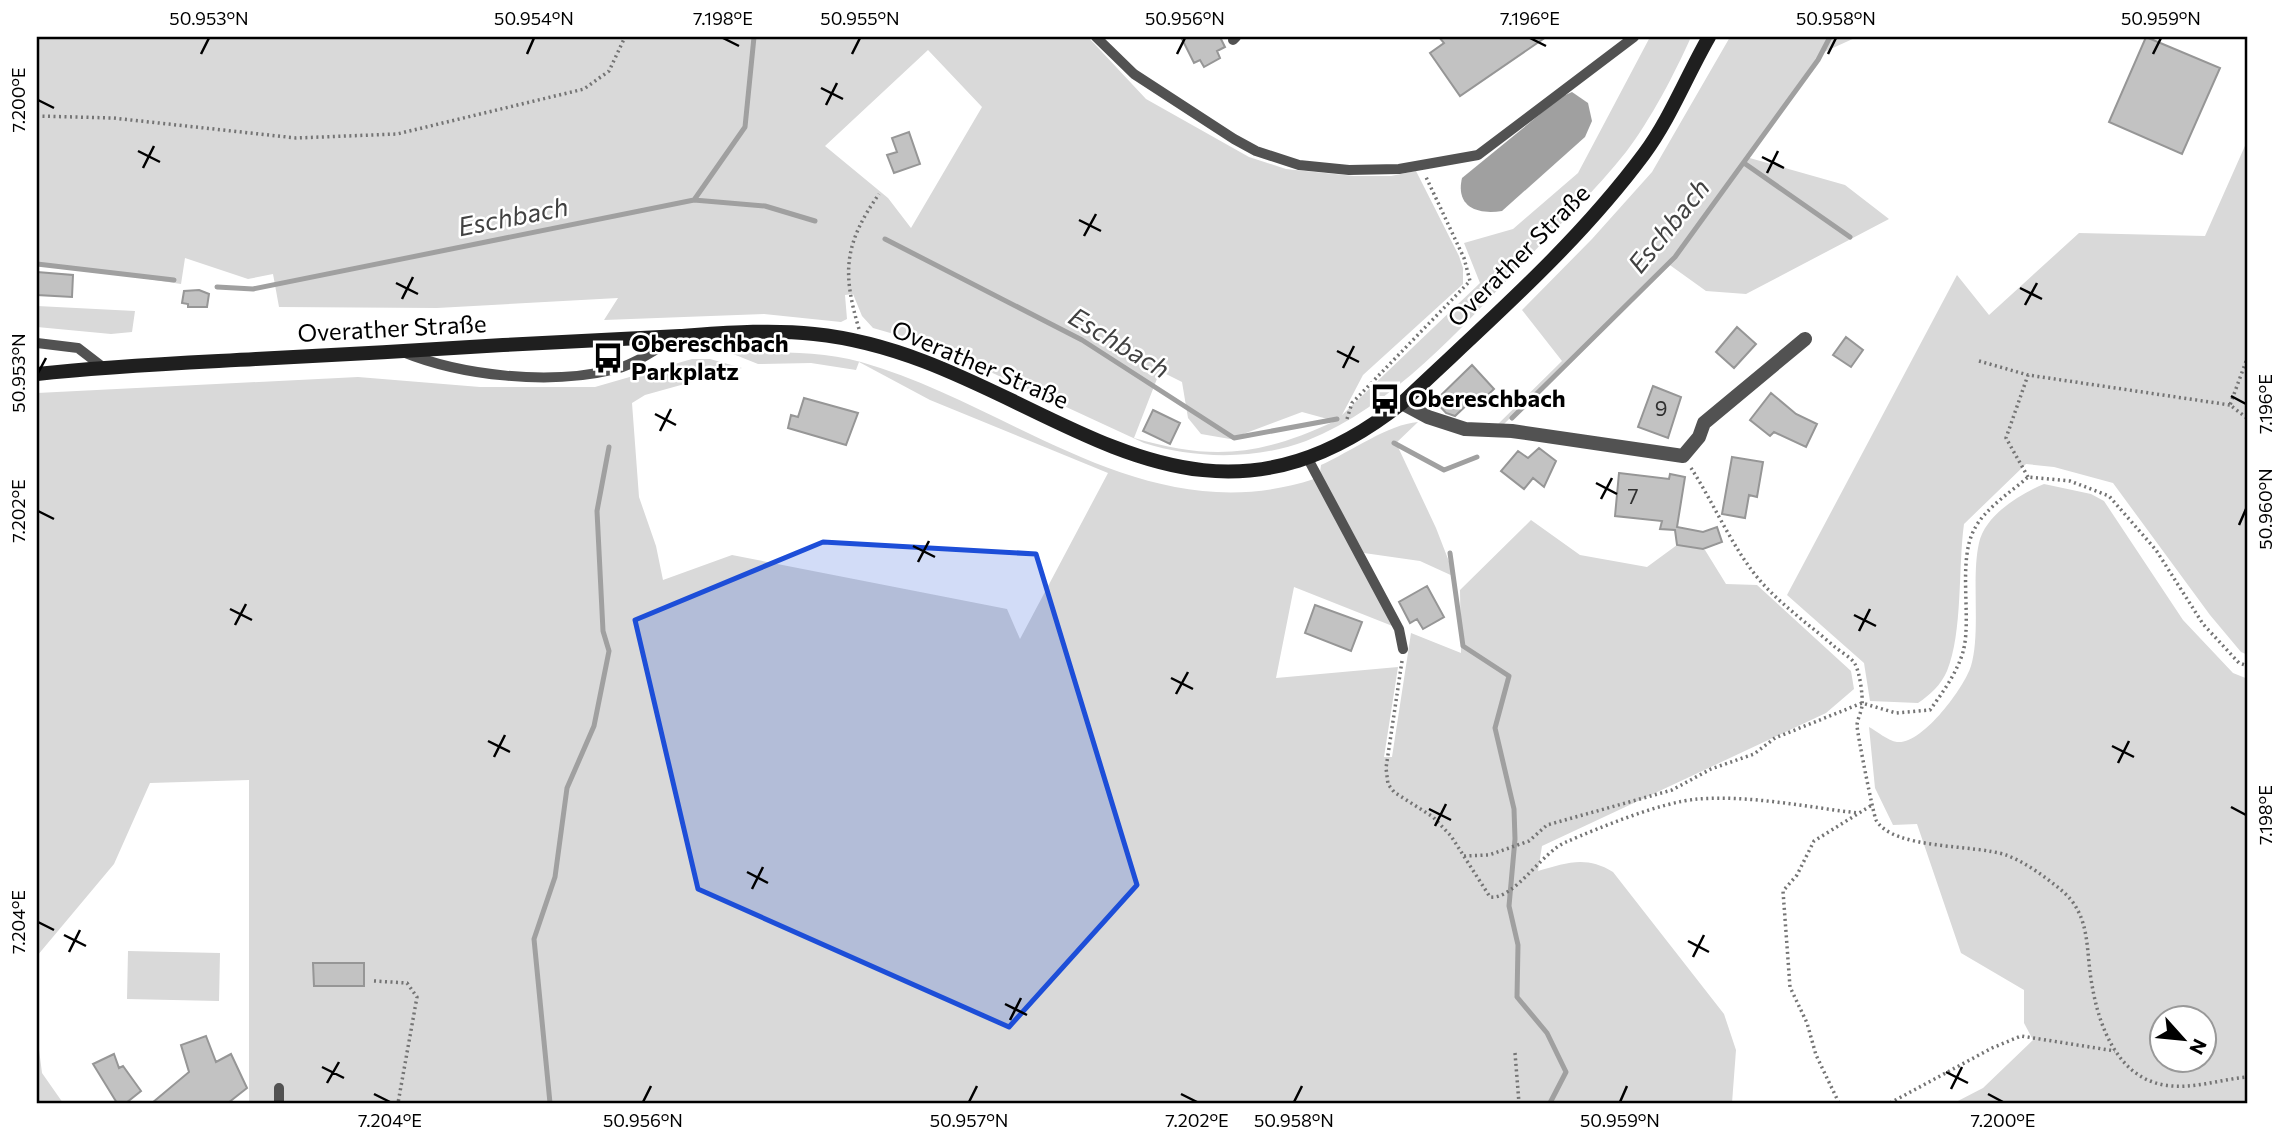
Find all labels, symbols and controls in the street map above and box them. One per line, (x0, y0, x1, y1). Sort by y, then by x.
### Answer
text: 50.953°N (169, 7, 249, 29)
text: 50.954°N (494, 7, 574, 29)
text: 7.198°E (693, 7, 753, 29)
text: 50.955°N (820, 7, 900, 29)
text: 50.956°N (1145, 7, 1225, 29)
text: 7.196°E (1500, 7, 1560, 29)
text: 50.958°N (1796, 7, 1876, 29)
text: 50.959°N (2121, 7, 2201, 29)
text: 7.200°E (7, 67, 29, 133)
water label: Eschbach (1621, 172, 1715, 278)
street label: Overather Straße (1441, 178, 1595, 332)
water label: Eschbach (455, 190, 570, 241)
water label: Eschbach (1064, 300, 1176, 384)
street label: Overather Straße (297, 308, 487, 347)
street label: Overather Straße (888, 313, 1073, 414)
place label: Obereschbach Parkplatz (631, 328, 789, 385)
text: 50.953°N (7, 333, 29, 413)
bus stop icon: Obereschbach Parkplatz (591, 341, 625, 375)
text: 7.196°E (2254, 374, 2276, 434)
bus stop icon: Obereschbach (1368, 382, 1402, 416)
place label: Obereschbach (1408, 383, 1566, 412)
house number: 9 (1655, 395, 1667, 420)
text: 50.960°N (2254, 468, 2276, 550)
text: 7.202°E (7, 479, 29, 543)
house number: 7 (1627, 483, 1639, 508)
text: 7.198°E (2254, 785, 2276, 845)
text: 7.204°E (7, 890, 29, 954)
north arrow (2148, 1004, 2218, 1074)
text: N (2185, 1035, 2212, 1059)
text: 7.204°E (358, 1109, 422, 1131)
text: 50.956°N (603, 1109, 683, 1131)
text: 50.957°N (930, 1109, 1008, 1131)
text: 7.202°E (1165, 1109, 1229, 1131)
text: 50.958°N (1254, 1109, 1334, 1131)
text: 50.959°N (1580, 1109, 1660, 1131)
text: 7.200°E (1970, 1109, 2036, 1131)

